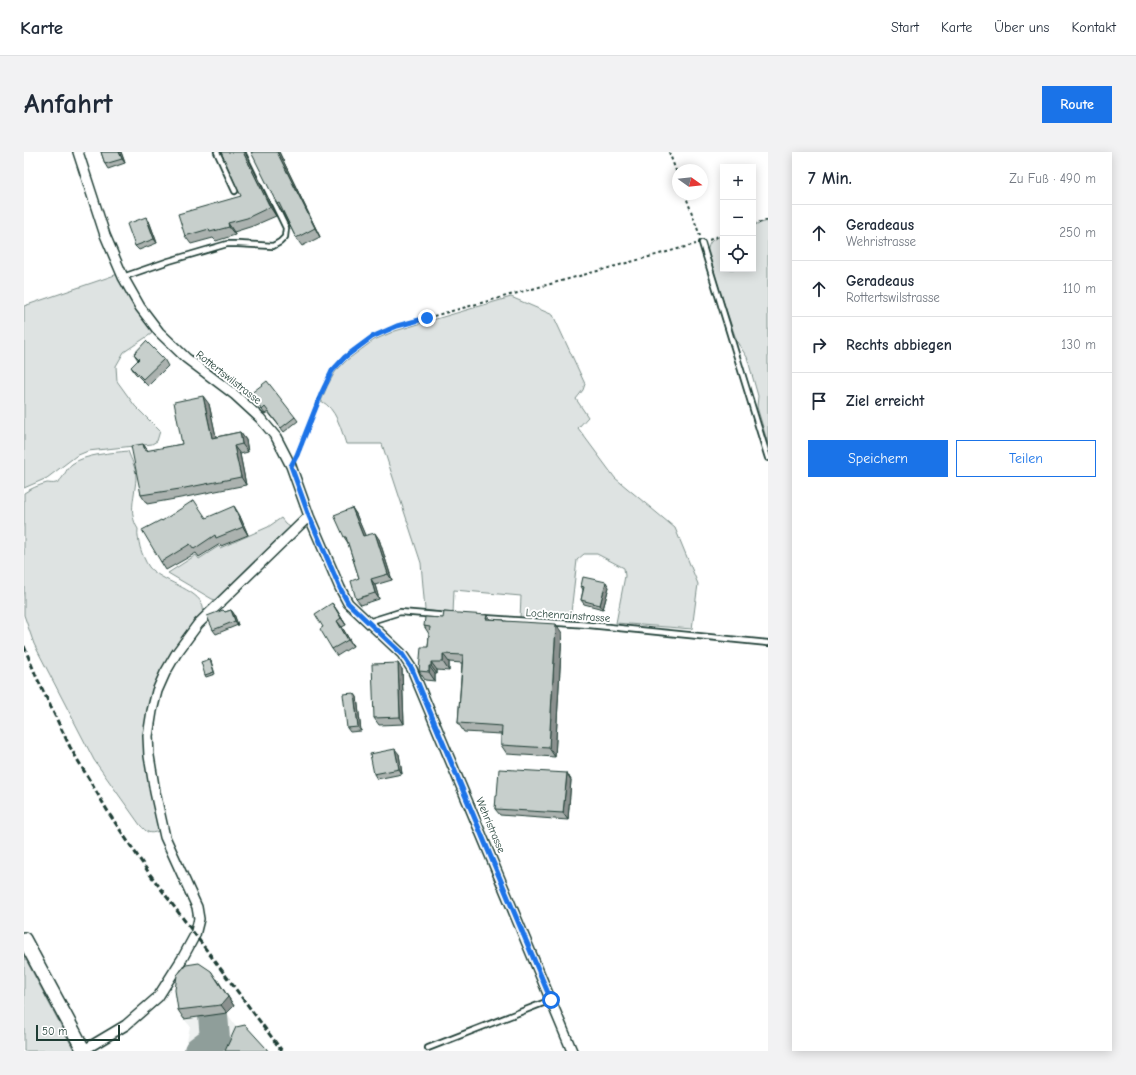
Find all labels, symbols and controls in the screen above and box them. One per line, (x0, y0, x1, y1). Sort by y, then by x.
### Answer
text: Karte (20, 17, 63, 39)
text: Start (891, 19, 919, 36)
text: Karte (941, 19, 972, 36)
text: Über uns (994, 19, 1049, 36)
text: Kontakt (1071, 19, 1116, 36)
button: Route (1042, 86, 1112, 123)
text: Anfahrt (24, 88, 113, 120)
north arrow (672, 164, 708, 200)
map controls (720, 164, 756, 272)
button: + (720, 164, 756, 200)
text: 7 Min. (808, 169, 852, 188)
text: Zu Fuß · 490 m (1009, 171, 1096, 186)
button: − (720, 200, 756, 236)
text: Geradeaus (846, 216, 914, 234)
icon: ahead (808, 222, 830, 244)
text: 250 m (1059, 225, 1096, 240)
text: Wehristrasse (846, 234, 916, 249)
button: locate (720, 236, 756, 272)
text: Geradeaus (846, 272, 914, 290)
icon: ahead (808, 278, 830, 300)
text: 110 m (1063, 281, 1096, 296)
text: Rottertswilstrasse (846, 290, 940, 305)
route end (418, 309, 436, 327)
icon: right (808, 334, 830, 356)
text: Rechts abbiegen (846, 336, 952, 354)
text: 130 m (1061, 337, 1096, 352)
street label: Rottertswilstrasse (193, 348, 264, 407)
icon: arrive (808, 390, 830, 412)
text: Ziel erreicht (846, 392, 924, 410)
button: Speichern (808, 440, 948, 477)
button: Teilen (956, 440, 1096, 477)
street label: Lochenrainstrasse (525, 606, 611, 625)
street label: Wehristrasse (473, 795, 508, 855)
route start (542, 991, 560, 1009)
scale bar (36, 1023, 120, 1042)
text: 50 m (42, 1025, 67, 1038)

